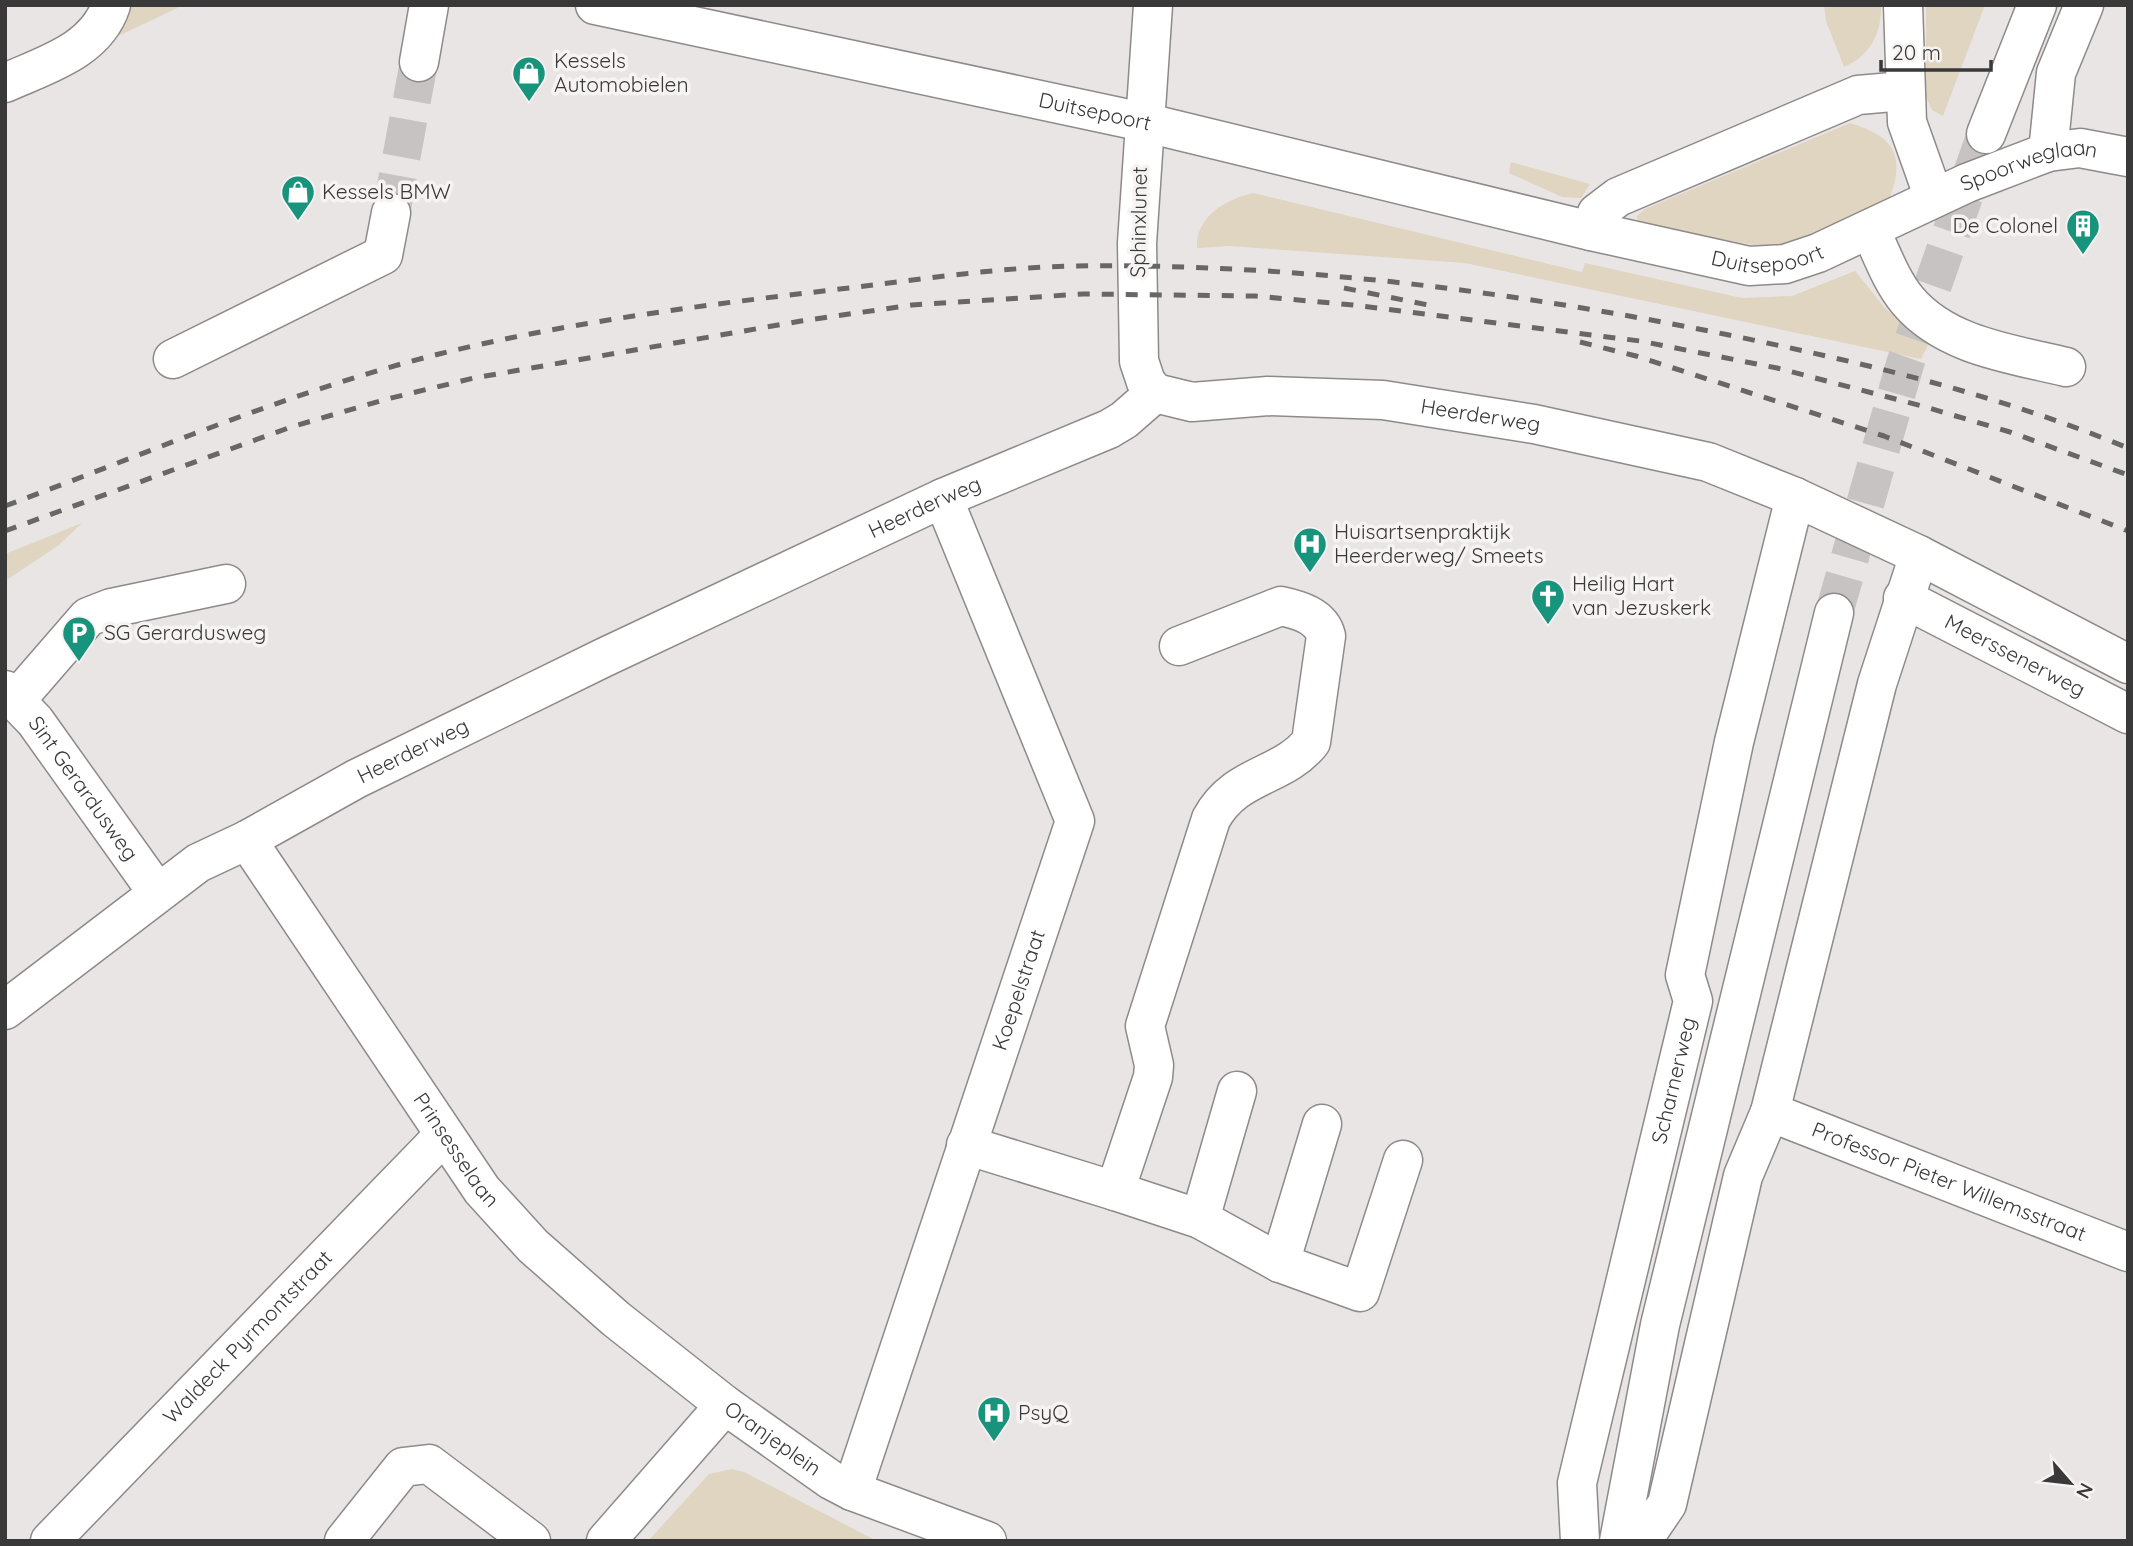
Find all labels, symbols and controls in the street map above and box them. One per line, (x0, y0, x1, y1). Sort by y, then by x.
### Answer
scale bar (1881, 28, 1991, 72)
text: 20 m (1892, 39, 1941, 65)
place label: Kessels Automobielen (554, 47, 689, 97)
shop icon: Kessels Automobielen (510, 54, 548, 103)
street label: Duitsepoort (1036, 86, 1154, 135)
street label: Spoorweglaan (1956, 133, 2100, 196)
street label: Sphinxlunet (1124, 166, 1152, 278)
shop icon: Kessels BMW (279, 173, 317, 222)
place label: Kessels BMW (322, 178, 451, 204)
building icon: De Colonel (2064, 207, 2102, 256)
place label: De Colonel (1953, 212, 2058, 238)
street label: Duitsepoort (1709, 238, 1828, 278)
street label: Heerderweg (1419, 392, 1542, 437)
street label: Heerderweg (864, 470, 985, 543)
place label: Huisartsenpraktijk Heerderweg/ Smeets (1334, 518, 1544, 568)
hospital icon: Huisartsenpraktijk Heerderweg/ Smeets (1291, 525, 1329, 574)
place label: Heilig Hart van Jezuskerk (1572, 570, 1711, 620)
church icon: Heilig Hart van Jezuskerk (1529, 577, 1567, 626)
street label: Meerssenerweg (1941, 608, 2090, 702)
parking icon: SG Gerardusweg (60, 614, 98, 663)
place label: SG Gerardusweg (104, 619, 266, 645)
street label: Sint Gerardusweg (24, 710, 144, 865)
street label: Heerderweg (352, 712, 472, 789)
street label: Koepelstraat (986, 926, 1050, 1053)
street label: Scharnerweg (1645, 1014, 1701, 1146)
street label: Prinsesselaan (408, 1087, 505, 1212)
street label: Professor Pieter Willemsstraat (1808, 1116, 2090, 1246)
street label: Waldeck Pyrmontstraat (157, 1244, 337, 1429)
hospital icon: PsyQ (975, 1394, 1013, 1443)
street label: Oranjeplein (720, 1395, 826, 1481)
place label: PsyQ (1018, 1399, 1069, 1425)
north arrow (2035, 1448, 2105, 1518)
text: N (2071, 1479, 2099, 1503)

